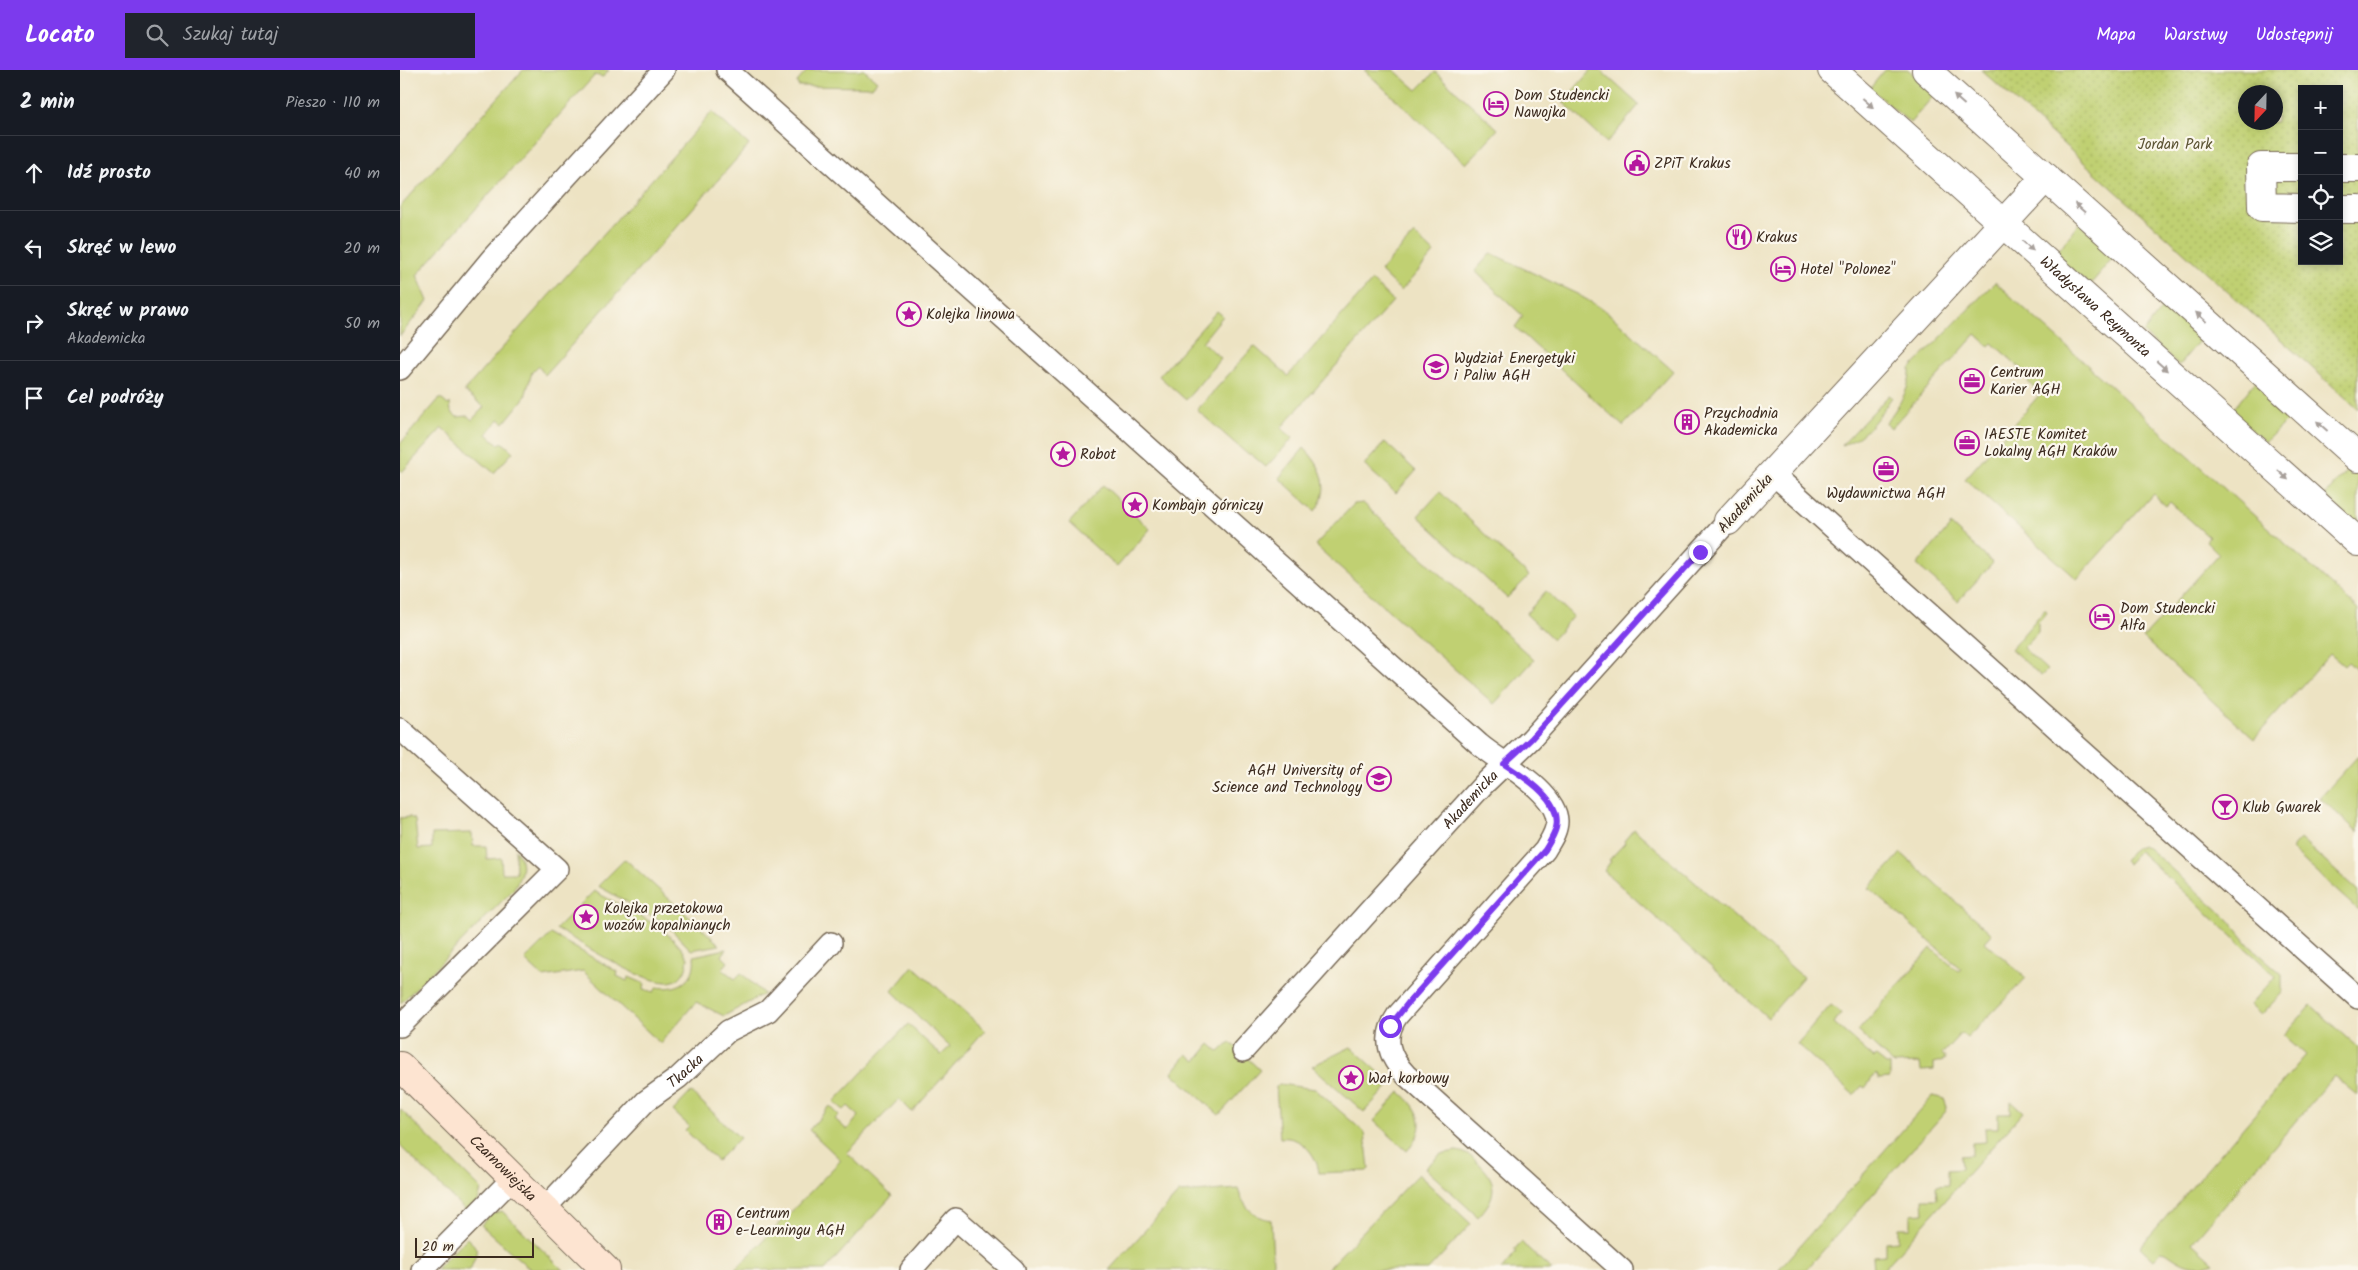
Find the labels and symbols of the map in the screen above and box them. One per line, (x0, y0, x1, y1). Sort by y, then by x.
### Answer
place label: Dom Studencki Nawojka (1514, 84, 1610, 125)
north arrow (2238, 85, 2283, 130)
hotel icon: Dom Studencki Nawojka (1483, 91, 1509, 117)
one-way arrow (1954, 94, 1966, 106)
one-way arrow (1862, 97, 1875, 108)
park label: Jordan Park (2138, 133, 2213, 157)
public building icon: ZPiT Krakus (1624, 150, 1650, 176)
place label: ZPiT Krakus (1654, 152, 1731, 176)
one-way arrow (2074, 203, 2087, 214)
restaurant icon: Krakus (1726, 224, 1752, 250)
place label: Krakus (1756, 226, 1798, 250)
one-way arrow (2022, 240, 2034, 252)
street label: Władysława Reymonta (2034, 250, 2156, 364)
hotel icon: Hotel "Polonez" (1770, 256, 1796, 282)
place label: Hotel "Polonez" (1800, 258, 1896, 282)
place icon: Kolejka linowa (896, 301, 922, 327)
place label: Kolejka linowa (926, 303, 1015, 327)
one-way arrow (2195, 311, 2207, 323)
place label: Wydział Energetyki i Paliw AGH (1454, 347, 1576, 388)
school or university icon: Wydział Energetyki i Paliw AGH (1423, 354, 1449, 380)
place label: Centrum Karier AGH (1990, 361, 2061, 402)
one-way arrow (2156, 361, 2169, 372)
office icon: Centrum Karier AGH (1959, 368, 1985, 394)
place label: Przychodnia Akademicka (1704, 402, 1778, 443)
building icon: Przychodnia Akademicka (1674, 409, 1700, 435)
one-way arrow (2316, 420, 2328, 432)
place label: IAESTE Komitet Lokalny AGH Kraków (1984, 423, 2118, 464)
office icon: IAESTE Komitet Lokalny AGH Kraków (1954, 430, 1980, 456)
place icon: Robot (1050, 441, 1076, 467)
place label: Robot (1080, 443, 1116, 467)
office icon: Wydawnictwa AGH (1873, 456, 1899, 482)
street label: Akademicka (1712, 468, 1779, 539)
one-way arrow (2277, 469, 2289, 481)
place label: Wydawnictwa AGH (1827, 482, 1945, 506)
place icon: Kombajn górniczy (1122, 492, 1148, 518)
place label: Kombajn górniczy (1152, 494, 1264, 518)
route end (1689, 541, 1712, 564)
place label: Dom Studencki Alfa (2120, 597, 2216, 638)
hotel icon: Dom Studencki Alfa (2089, 604, 2115, 630)
place label: AGH University of Science and Technology (1212, 759, 1363, 800)
street label: Akademicka (1437, 765, 1505, 835)
school or university icon: AGH University of Science and Technology (1366, 766, 1392, 792)
bar icon: Klub Gwarek (2212, 794, 2238, 820)
place label: Klub Gwarek (2242, 796, 2322, 820)
place label: Kolejka przetokowa wozów kopalnianych (604, 897, 730, 938)
place icon: Kolejka przetokowa wozów kopalnianych (573, 904, 599, 930)
route start (1379, 1015, 1402, 1038)
street label: Tkacka (662, 1048, 710, 1095)
place icon: Wał korbowy (1338, 1065, 1364, 1091)
place label: Wał korbowy (1368, 1067, 1450, 1091)
street label: Czarnowiejska (463, 1130, 542, 1208)
place label: Centrum e-Learningu AGH (736, 1202, 845, 1243)
building icon: Centrum e-Learningu AGH (706, 1209, 732, 1235)
scale bar (415, 1235, 534, 1258)

